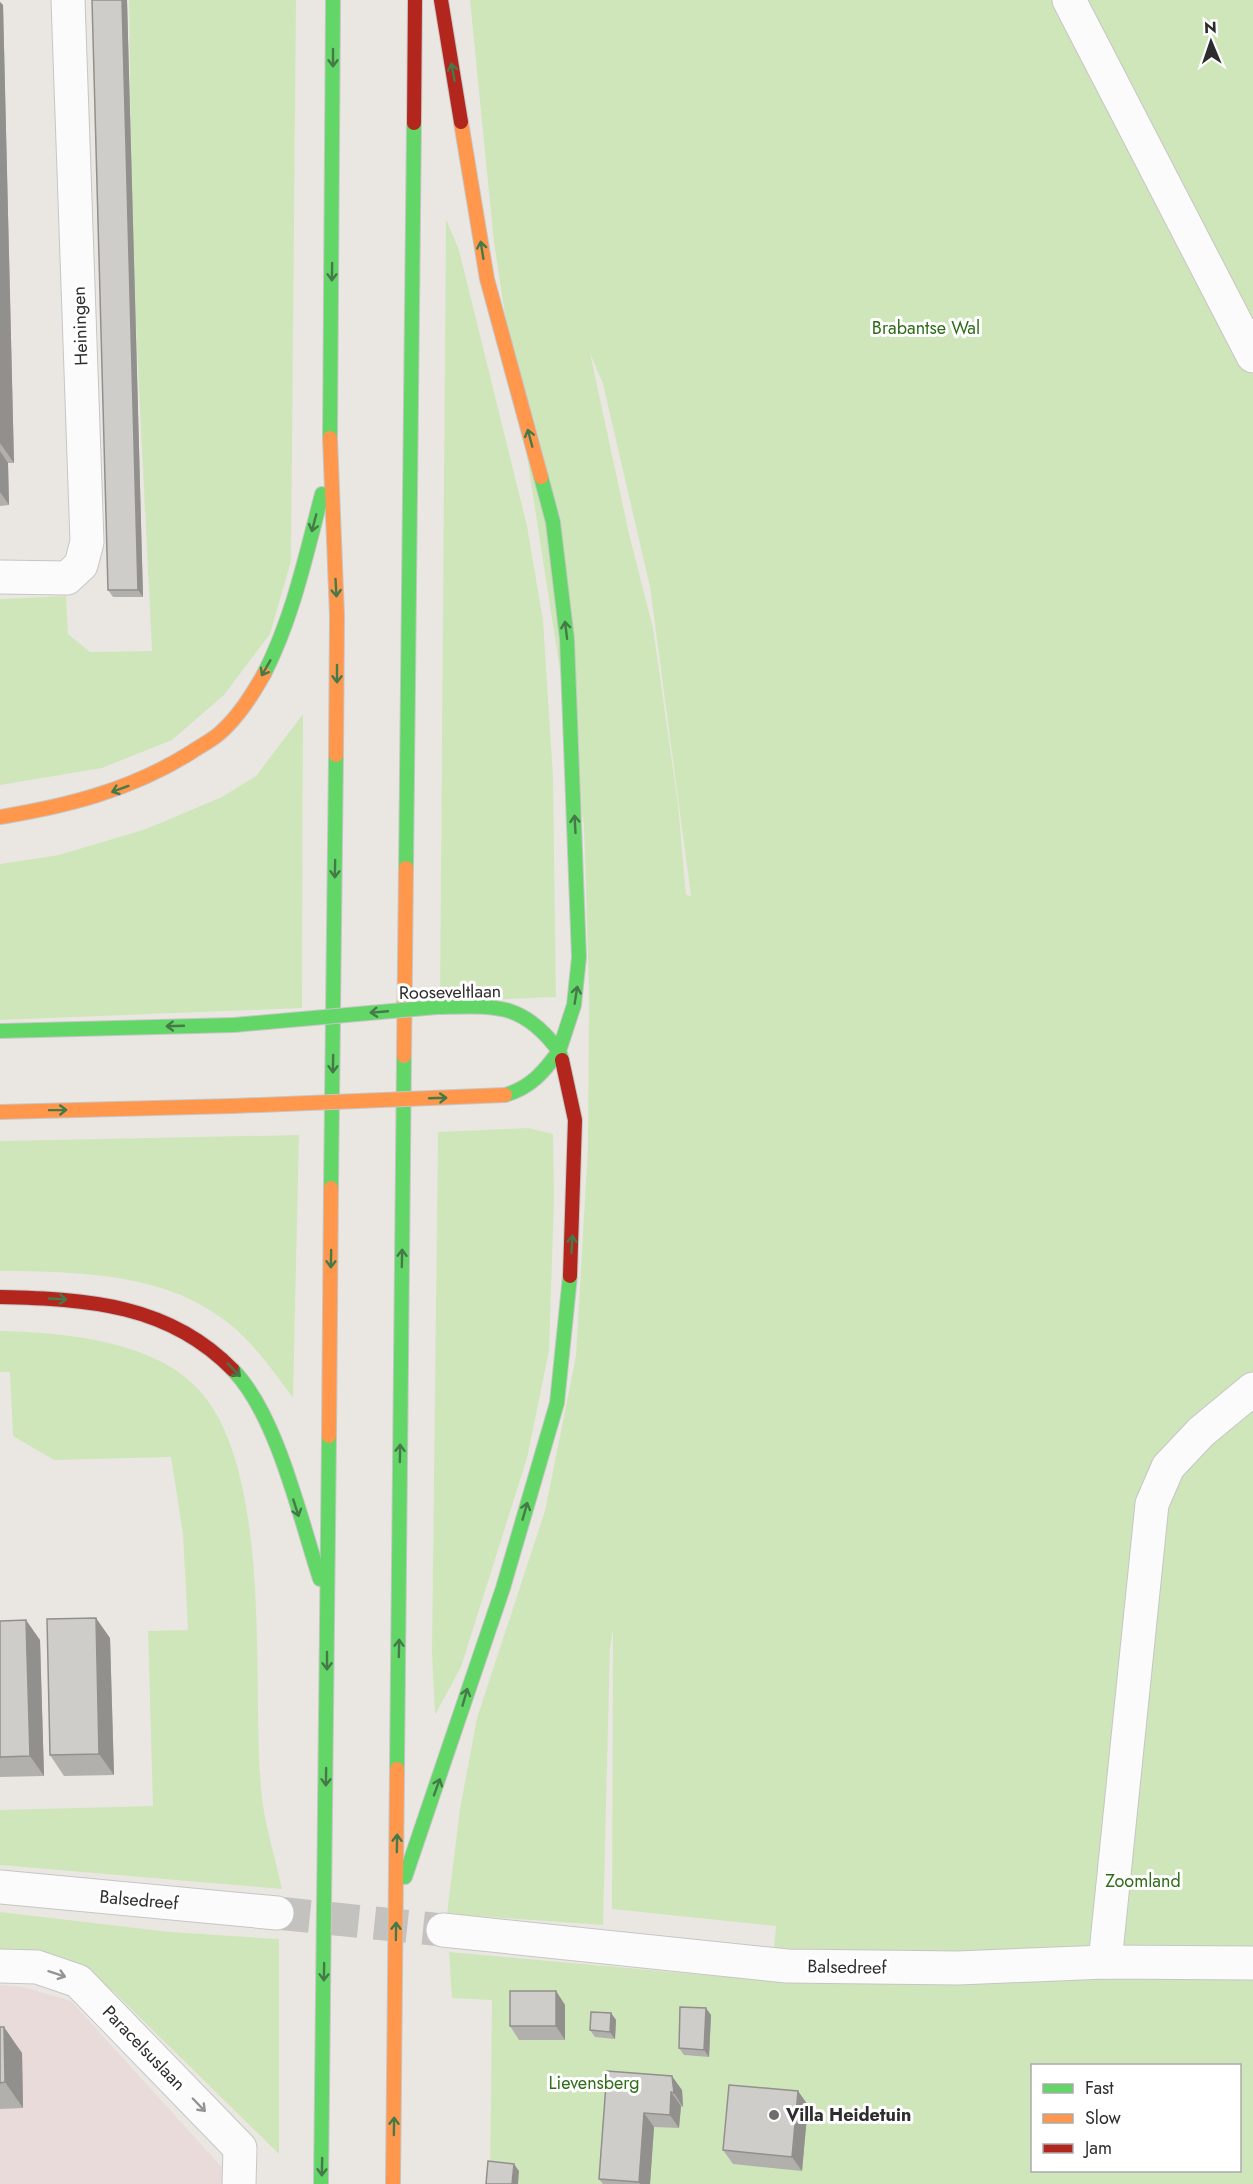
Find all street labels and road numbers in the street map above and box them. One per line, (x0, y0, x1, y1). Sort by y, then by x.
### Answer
street label: Heiningen (66, 286, 94, 366)
street label: Rooseveltlaan (399, 978, 501, 1006)
street label: Balsedreef (98, 1884, 180, 1916)
street label: Balsedreef (807, 1953, 888, 1981)
street label: Paracelsuslaan (97, 2000, 191, 2096)

